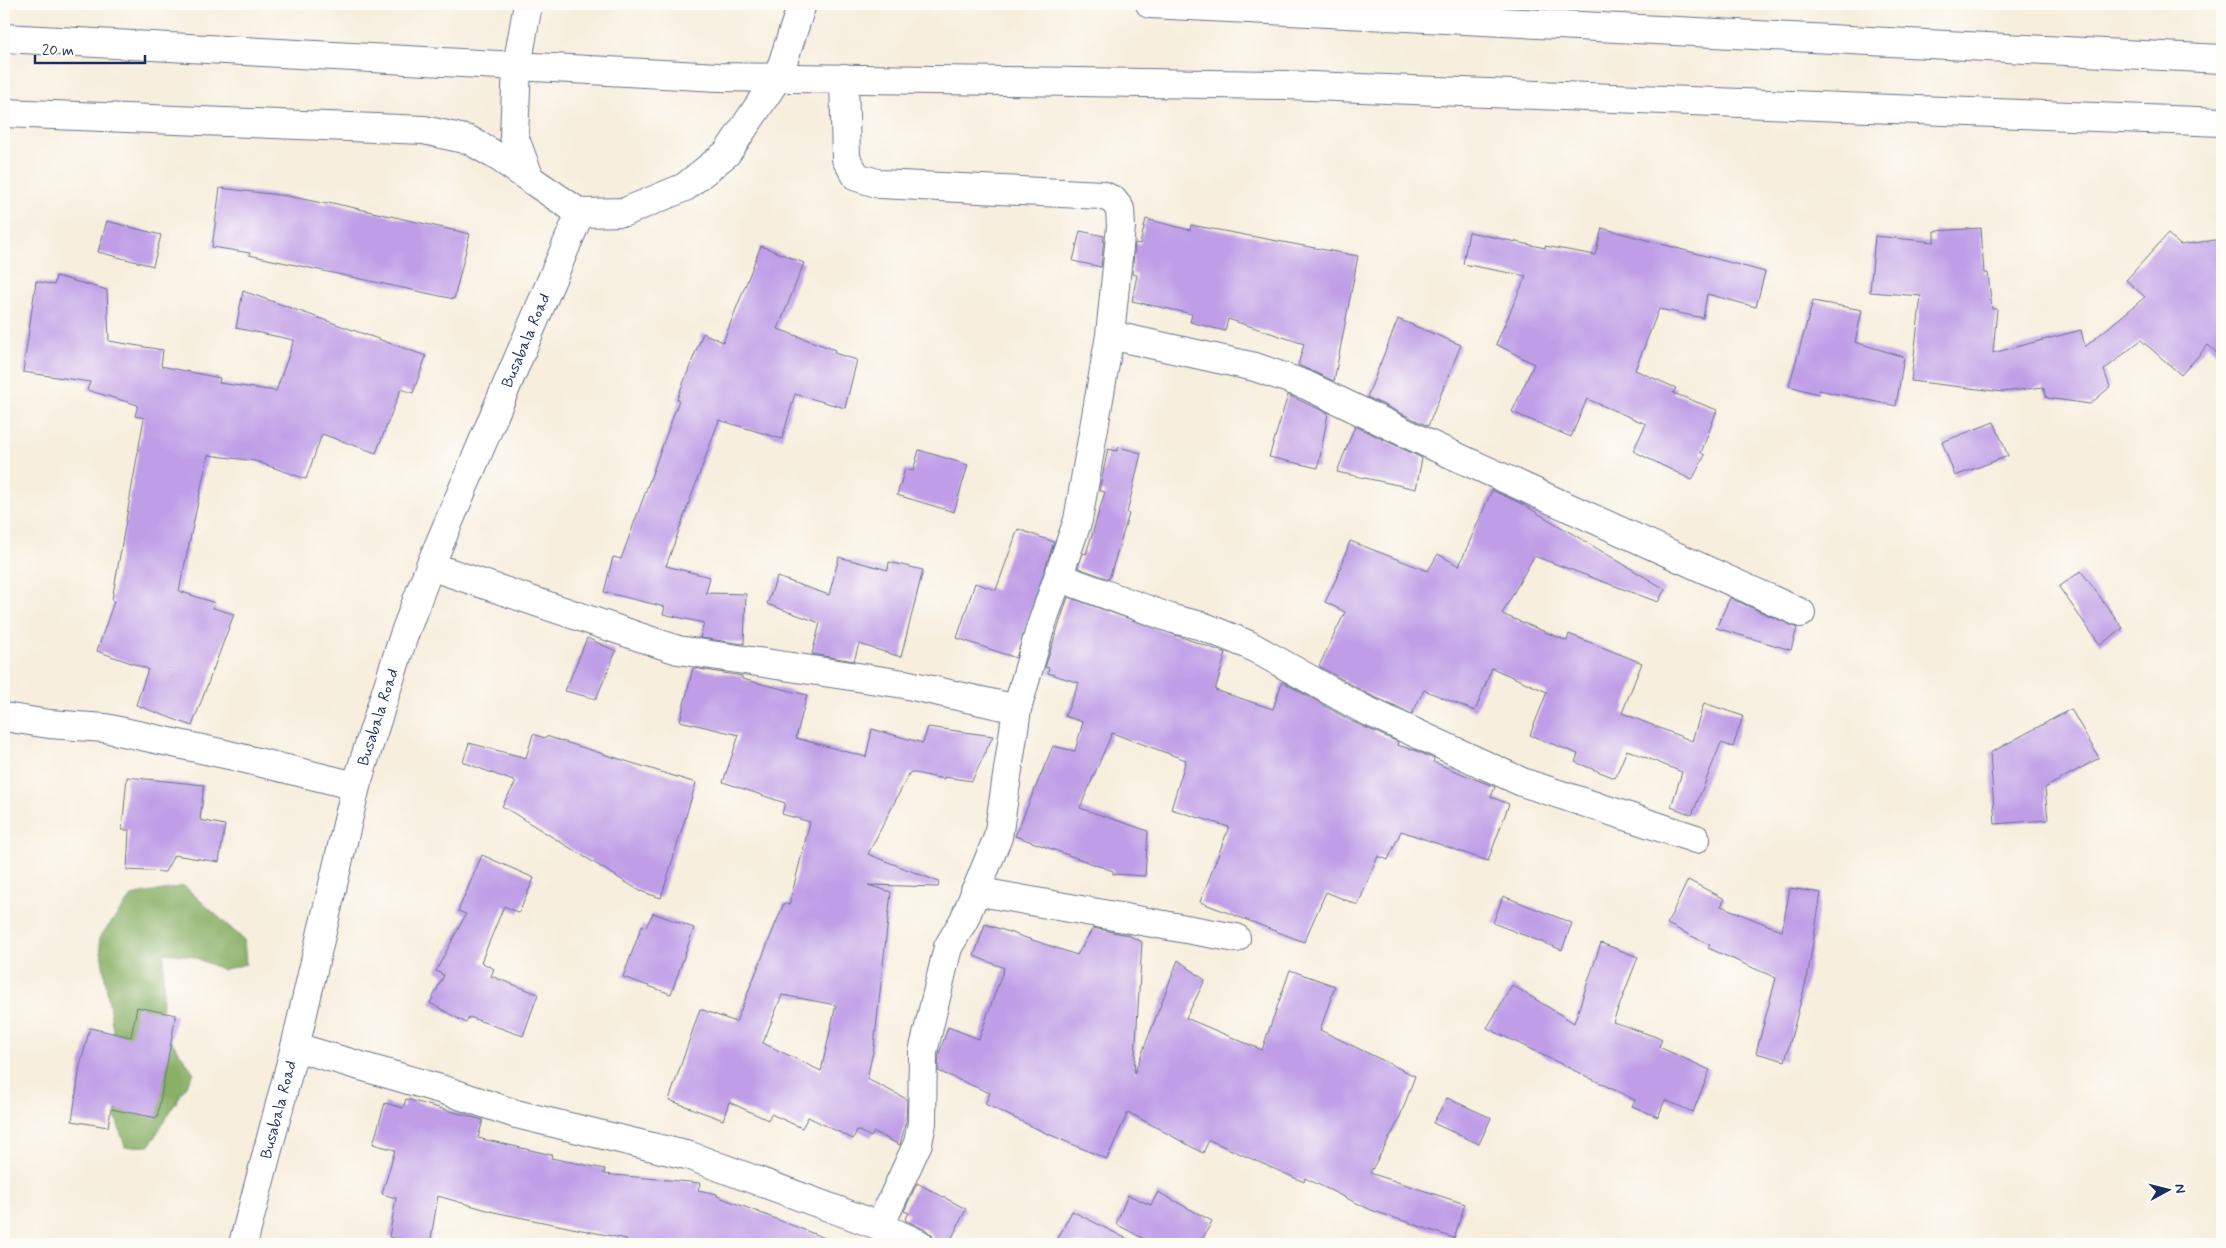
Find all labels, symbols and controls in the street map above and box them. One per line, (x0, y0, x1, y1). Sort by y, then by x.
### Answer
scale bar (35, 32, 145, 64)
text: 20 m (42, 41, 74, 61)
street label: Busabala Road (496, 290, 555, 391)
street label: Busabala Road (353, 666, 403, 768)
street label: Busabala Road (255, 1058, 301, 1161)
north arrow (2144, 1166, 2194, 1216)
text: N (2170, 1183, 2189, 1194)

